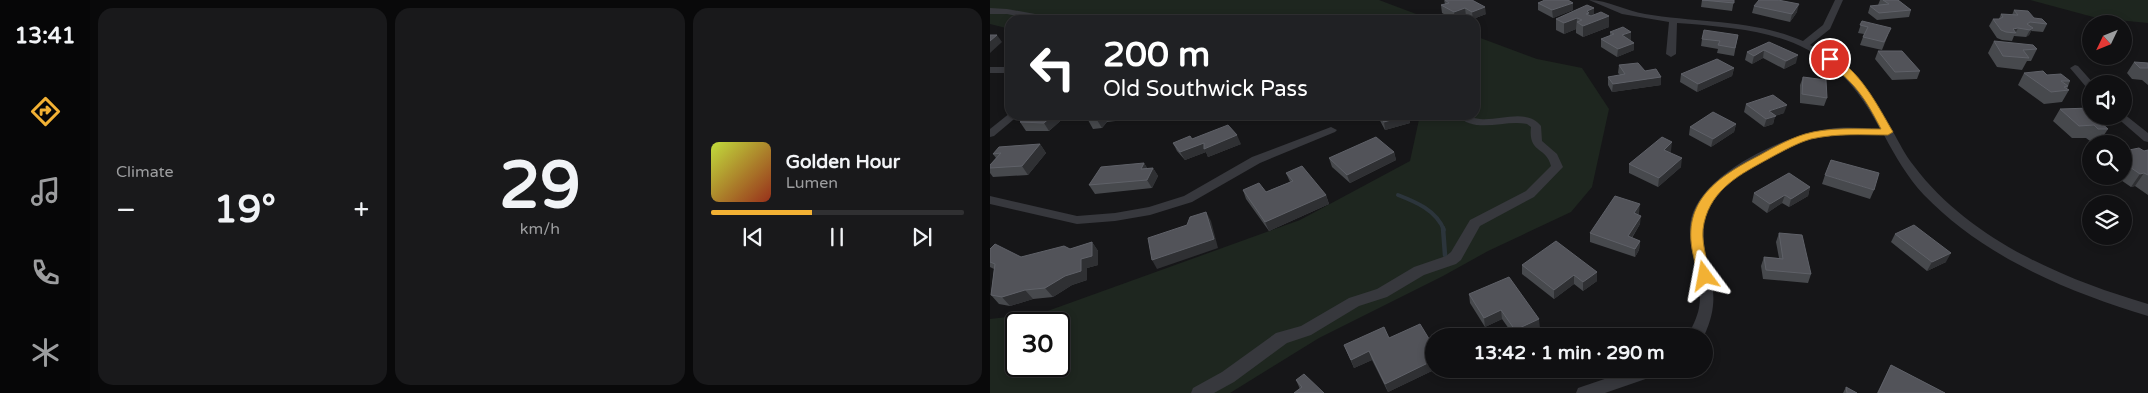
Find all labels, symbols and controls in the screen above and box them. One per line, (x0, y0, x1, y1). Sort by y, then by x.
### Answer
north arrow (2082, 15, 2132, 65)
map controls (2082, 15, 2132, 245)
text: 13:41 (15, 23, 75, 49)
text: 200 m (1103, 34, 1210, 76)
icon: left (1020, 35, 1085, 100)
pin (1809, 38, 1851, 80)
icon: arrive (1816, 45, 1844, 73)
button: sound (2082, 75, 2132, 125)
text: Old Southwick Pass (1103, 76, 1308, 102)
icon: directions (28, 94, 63, 129)
button: search (2082, 135, 2132, 185)
text: 29 (499, 147, 581, 226)
text: Golden Hour (786, 151, 900, 173)
text: Climate (116, 162, 174, 182)
text: Lumen (786, 173, 838, 193)
icon: music (28, 174, 63, 209)
text: 19° (214, 187, 276, 233)
text: − (116, 193, 136, 227)
text: + (354, 193, 369, 227)
button: layers (2082, 195, 2132, 245)
text: km/h (520, 219, 560, 239)
icon: previous (739, 223, 767, 251)
icon: pause (823, 223, 851, 251)
icon: next (908, 223, 936, 251)
position arrow (1678, 249, 1730, 301)
icon: phone (28, 255, 63, 290)
speed limit sign: 30 (1005, 312, 1070, 377)
icon: climate (28, 335, 63, 370)
text: 13:42 · 1 min · 290 m (1473, 342, 1665, 364)

